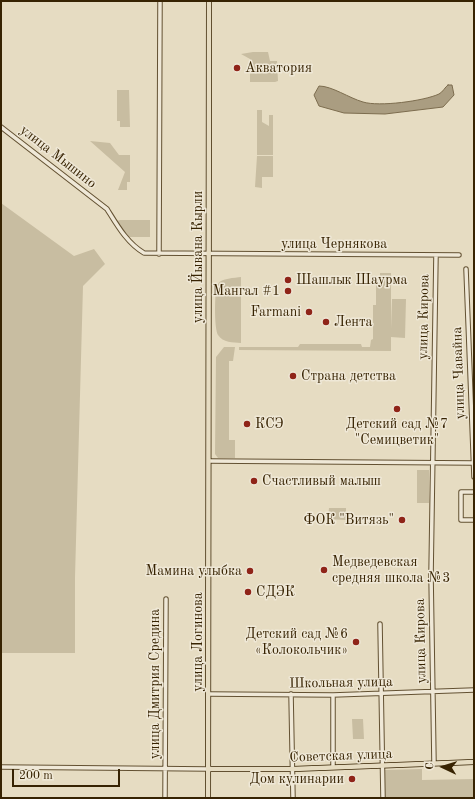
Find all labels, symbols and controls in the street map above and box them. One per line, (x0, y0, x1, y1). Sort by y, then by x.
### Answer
place label: Акватория (245, 60, 312, 76)
marker: Акватория (232, 63, 242, 73)
street label: улица Мышино (16, 122, 100, 192)
street label: улица Йывана Кырли (190, 191, 206, 323)
street label: улица Чернякова (281, 236, 387, 252)
place label: Шашлык Шаурма (296, 272, 408, 288)
street label: улица Кирова (415, 274, 433, 360)
marker: Шашлык Шаурма (283, 275, 293, 285)
place label: Мангал #1 (212, 283, 280, 299)
marker: Мангал #1 (283, 286, 293, 296)
place label: Farmani (250, 304, 301, 320)
marker: Farmani (304, 307, 314, 317)
place label: Лента (334, 314, 373, 330)
marker: Лента (321, 317, 331, 327)
street label: улица Чавайна (449, 326, 469, 420)
place label: Страна детства (301, 368, 396, 384)
marker: Страна детства (288, 371, 298, 381)
marker: Детский сад №7 "Семицветик" (392, 404, 402, 414)
place label: КСЭ (255, 416, 284, 432)
place label: Детский сад №7 "Семицветик" (346, 416, 448, 448)
marker: КСЭ (242, 419, 252, 429)
place label: Счастливый малыш (262, 473, 381, 489)
marker: Счастливый малыш (249, 476, 259, 486)
place label: ФОК "Витязь" (304, 512, 394, 528)
marker: ФОК "Витязь" (397, 515, 407, 525)
place label: Медведевская средняя школа №3 (332, 554, 450, 586)
place label: Мамина улыбка (145, 563, 242, 579)
marker: Медведевская средняя школа №3 (319, 565, 329, 575)
marker: Мамина улыбка (245, 566, 255, 576)
place label: СДЭК (256, 584, 295, 600)
marker: СДЭК (243, 587, 253, 597)
street label: улица Логинова (190, 592, 206, 692)
street label: улица Кирова (412, 598, 430, 684)
street label: улица Дмитрия Средина (147, 609, 163, 759)
place label: Детский сад №6 «Колокольчик» (246, 626, 348, 658)
marker: Детский сад №6 «Колокольчик» (351, 637, 361, 647)
street label: Школьная улица (289, 674, 393, 692)
street label: Советская улица (289, 746, 393, 766)
north arrow (423, 747, 463, 787)
scale bar (14, 761, 122, 787)
text: С (425, 762, 436, 770)
text: 200 m (19, 770, 53, 782)
place label: Дом кулинарии (250, 771, 344, 787)
marker: Дом кулинарии (347, 774, 357, 784)

